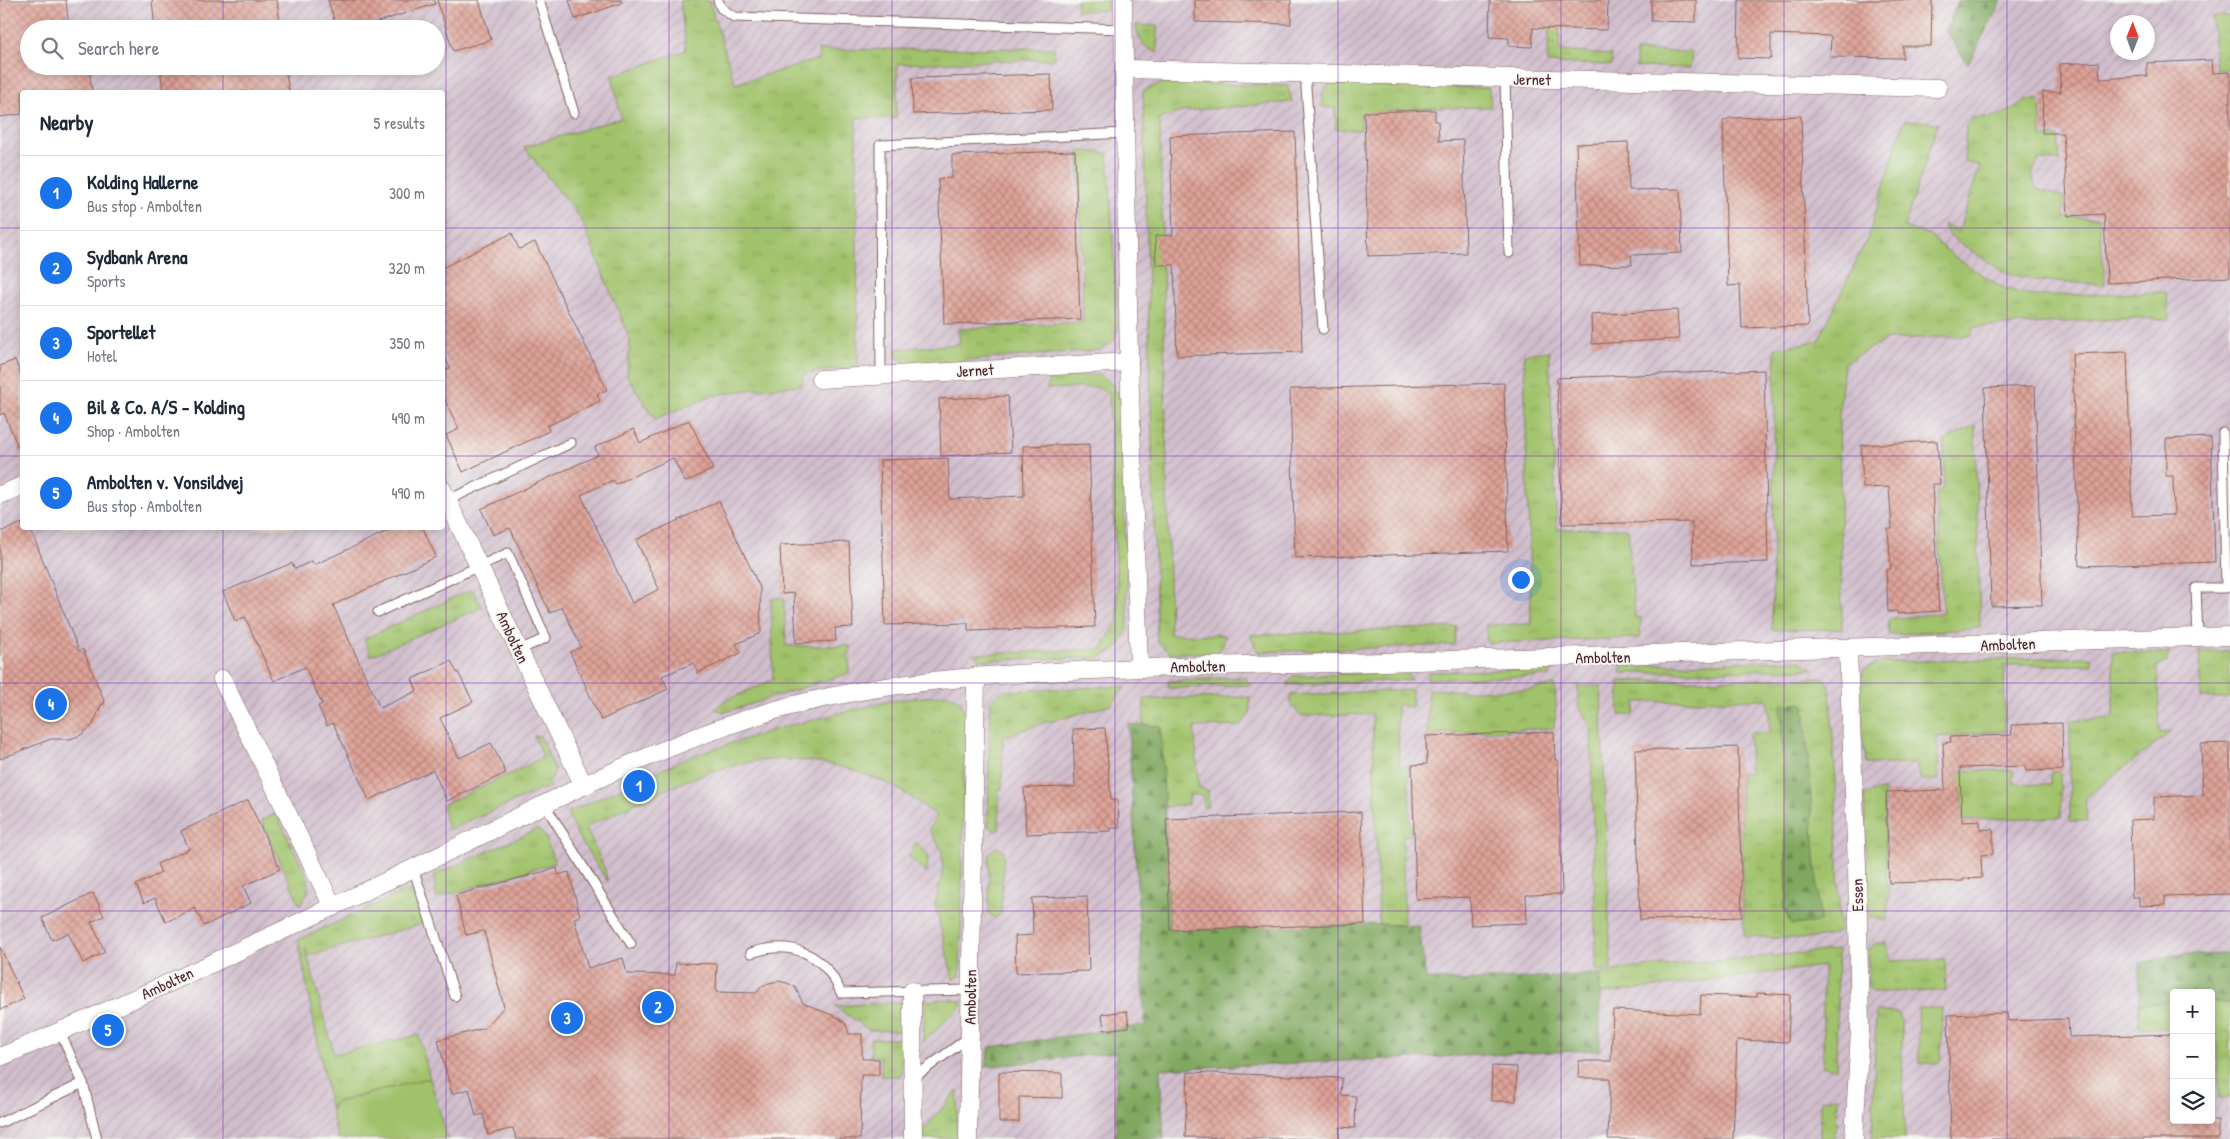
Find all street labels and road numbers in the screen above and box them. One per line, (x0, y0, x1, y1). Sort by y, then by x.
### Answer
street label: Jernet (1513, 68, 1551, 90)
street label: Jernet (956, 358, 995, 382)
street label: Ambolten (491, 607, 535, 667)
street label: Ambolten (1980, 632, 2036, 656)
street label: Ambolten (1575, 646, 1631, 668)
street label: Ambolten (1170, 655, 1226, 677)
street label: Essen (1846, 878, 1868, 912)
street label: Ambolten (137, 961, 197, 1005)
street label: Ambolten (959, 969, 981, 1025)

